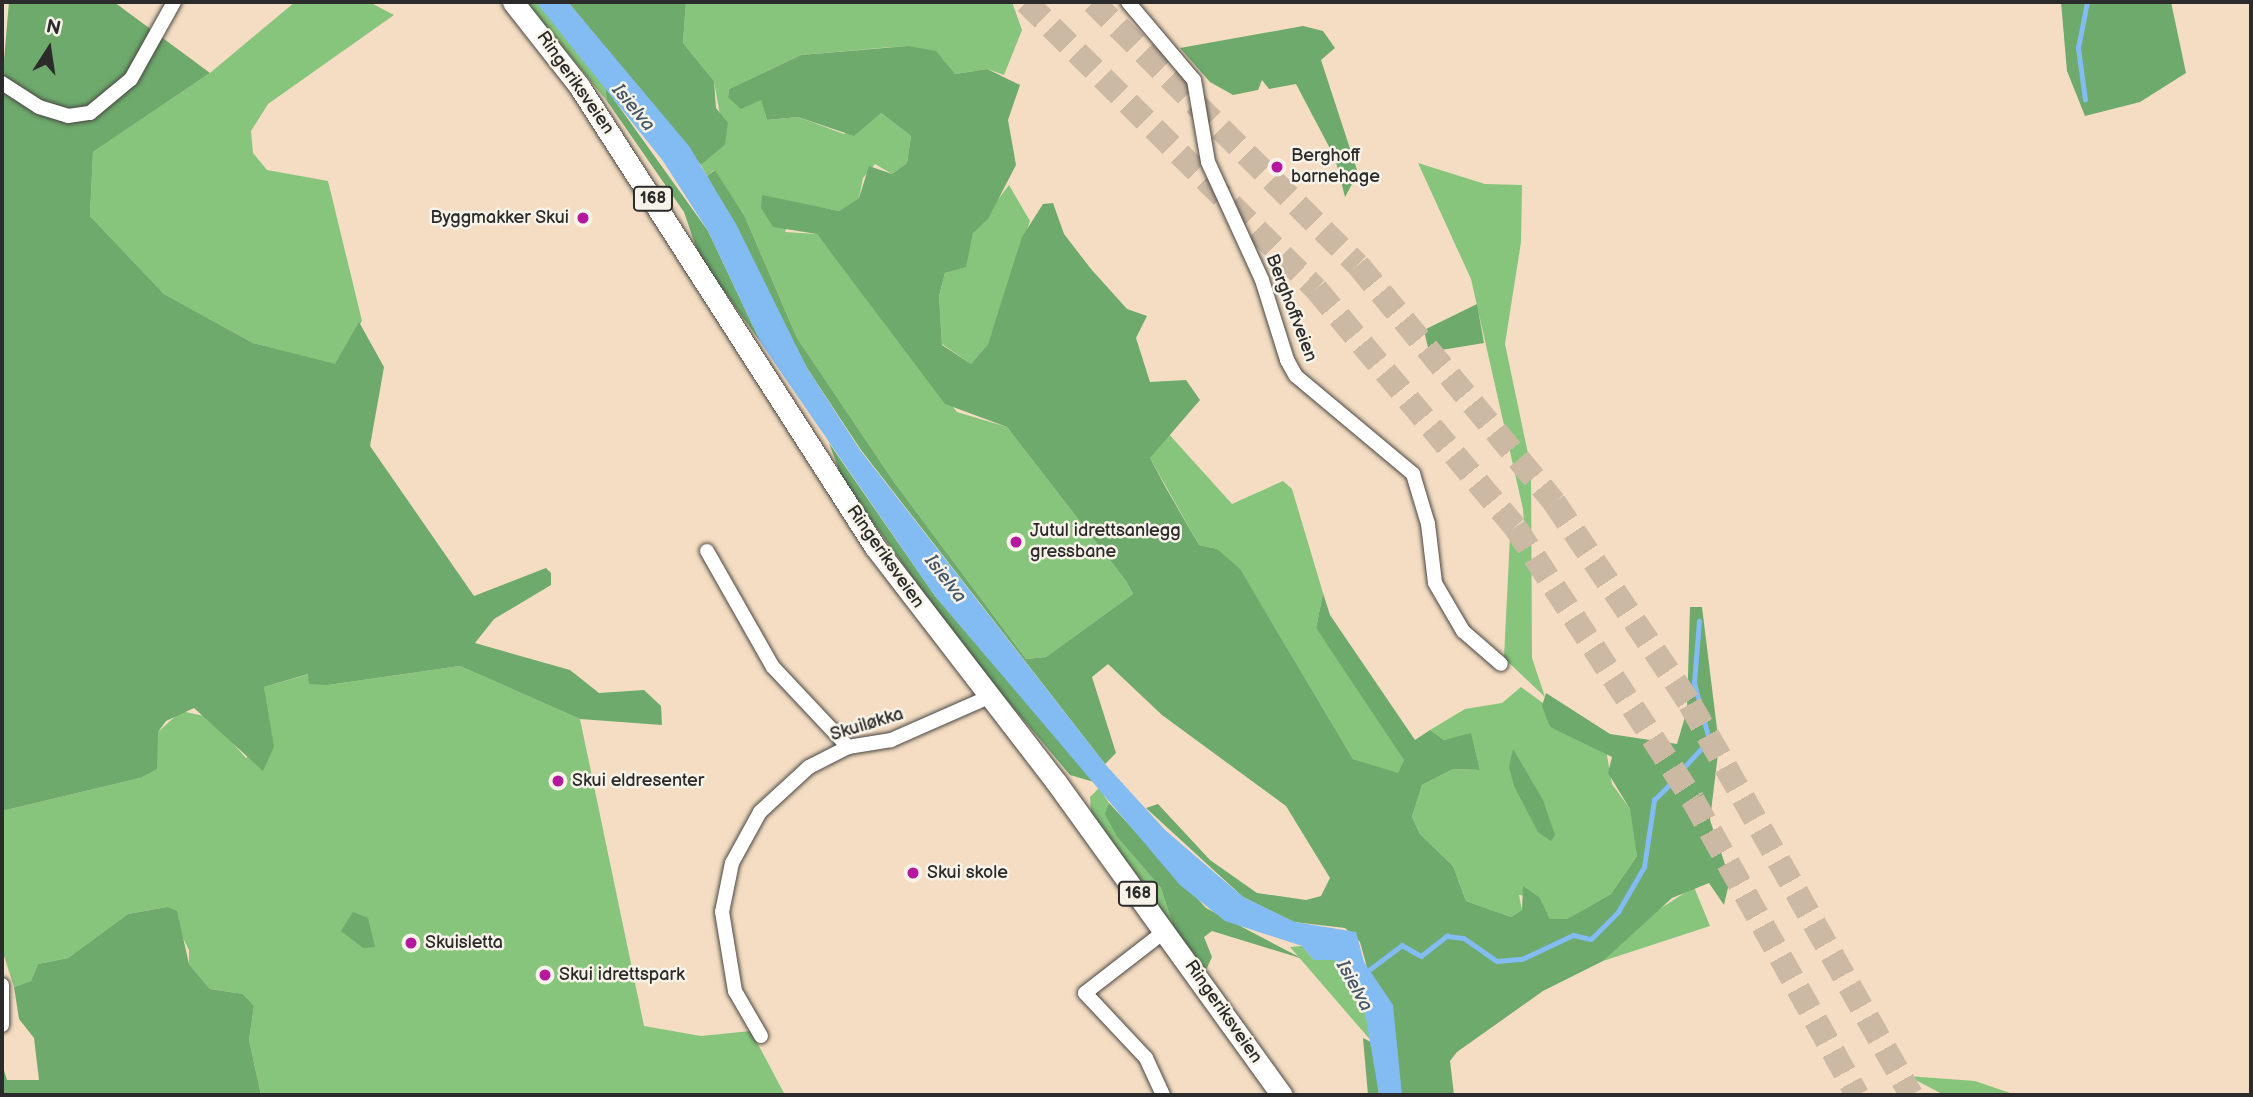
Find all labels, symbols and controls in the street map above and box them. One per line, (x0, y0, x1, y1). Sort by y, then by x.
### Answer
north arrow (14, 14, 84, 84)
text: N (44, 15, 63, 41)
street label: Ringeriksveien (531, 27, 619, 139)
water label: Isielva (607, 80, 659, 136)
place label: Berghoff barnehage (1291, 146, 1380, 188)
marker: Berghoff barnehage (1269, 159, 1285, 175)
road number: 168 (632, 186, 674, 211)
place label: Byggmakker Skui (430, 207, 569, 229)
marker: Byggmakker Skui (575, 210, 591, 226)
street label: Berghoffveien (1261, 251, 1321, 365)
street label: Ringeriksveien (841, 501, 929, 613)
place label: Jutul idrettsanlegg gressbane (1030, 521, 1181, 564)
marker: Jutul idrettsanlegg gressbane (1008, 534, 1024, 550)
water label: Isielva (919, 550, 971, 608)
street label: Skuiløkka (828, 704, 906, 746)
place label: Skui eldresenter (572, 770, 704, 792)
marker: Skui eldresenter (550, 773, 566, 789)
place label: Skui skole (927, 862, 1008, 884)
marker: Skui skole (905, 865, 921, 881)
road number: 168 (1117, 881, 1159, 906)
place label: Skuisletta (425, 932, 503, 954)
marker: Skuisletta (403, 935, 419, 951)
street label: Ringeriksveien (1179, 956, 1267, 1068)
water label: Isielva (1331, 957, 1377, 1015)
place label: Skui idrettspark (559, 964, 685, 986)
marker: Skui idrettspark (537, 967, 553, 983)

